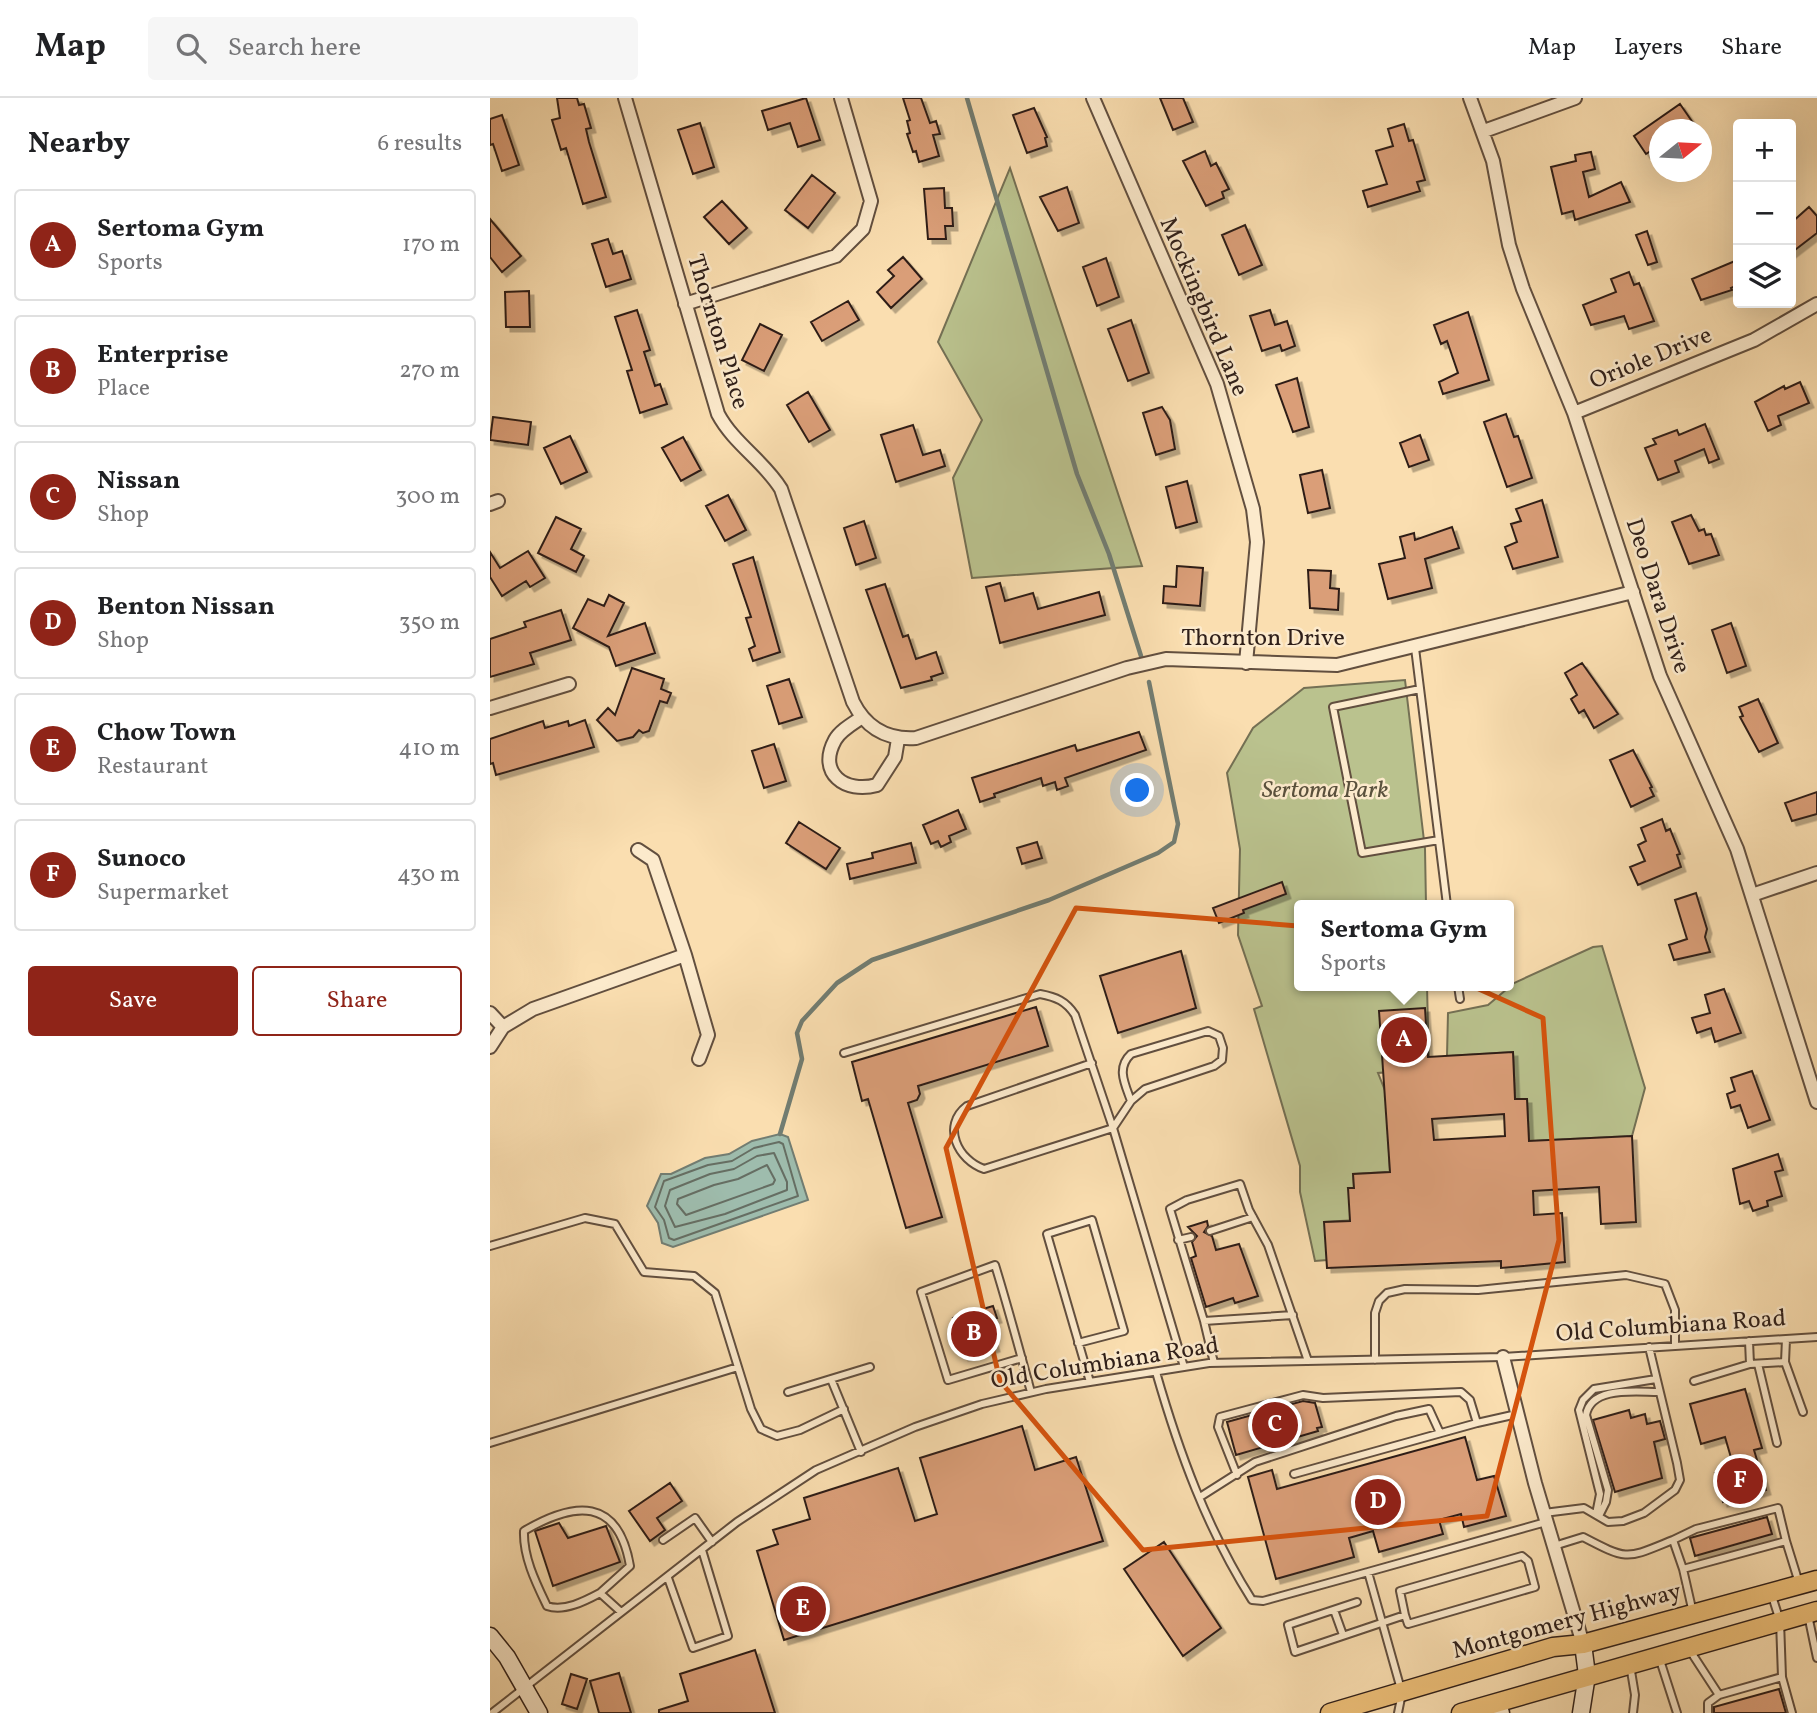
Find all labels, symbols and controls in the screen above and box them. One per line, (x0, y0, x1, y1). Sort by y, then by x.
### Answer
search box (148, 17, 638, 80)
text: Map (35, 25, 106, 71)
icon: search (172, 29, 210, 67)
text: Search here (228, 30, 361, 66)
text: Map (1528, 31, 1576, 65)
text: Layers (1614, 31, 1683, 65)
text: Share (1721, 31, 1782, 65)
north arrow (1649, 119, 1712, 182)
map controls (1733, 119, 1796, 308)
button: + (1733, 119, 1796, 182)
text: Nearby (28, 123, 130, 165)
text: 6 results (378, 128, 462, 160)
button: − (1733, 182, 1796, 245)
text: Sertoma Gym (97, 211, 264, 247)
street label: Mockingbird Lane (1150, 212, 1256, 402)
text: A (45, 229, 61, 261)
text: 170 m (402, 229, 460, 261)
button: layers (1733, 245, 1796, 308)
text: Sports (97, 247, 163, 279)
street label: Thornton Place (677, 250, 757, 414)
street label: Oriole Drive (1585, 319, 1717, 399)
text: Enterprise (97, 337, 229, 373)
text: B (45, 355, 61, 387)
text: 270 m (399, 355, 460, 387)
text: Place (97, 373, 150, 405)
text: Nissan (97, 463, 180, 499)
text: C (46, 481, 60, 513)
text: 300 m (396, 481, 460, 513)
text: Shop (97, 499, 149, 531)
street label: Deo Dara Drive (1616, 514, 1698, 678)
text: Benton Nissan (97, 589, 275, 625)
text: D (45, 607, 61, 639)
text: 350 m (399, 607, 460, 639)
street label: Thornton Drive (1181, 622, 1345, 656)
text: Shop (97, 625, 149, 657)
text: Chow Town (97, 715, 236, 751)
text: E (46, 733, 60, 765)
text: 410 m (399, 733, 460, 765)
text: Restaurant (97, 751, 208, 783)
your location (1120, 773, 1154, 807)
park label: Sertoma Park (1262, 774, 1388, 808)
text: Sunoco (97, 841, 186, 877)
text: F (46, 859, 60, 891)
text: 430 m (397, 859, 460, 891)
text: Supermarket (97, 877, 229, 909)
popup (1294, 900, 1514, 991)
text: Sertoma Gym (1320, 912, 1488, 948)
text: Sports (1320, 948, 1386, 980)
button: Save (28, 966, 238, 1036)
button: Share (252, 966, 462, 1036)
pin: A (1381, 1014, 1427, 1066)
street label: Old Columbiana Road (1555, 1302, 1787, 1352)
pin: B (951, 1308, 997, 1360)
street label: Old Columbiana Road (988, 1329, 1222, 1399)
pin: C (1252, 1399, 1298, 1451)
pin: F (1717, 1455, 1763, 1507)
pin: D (1355, 1476, 1401, 1528)
street label: Montgomery Highway (1449, 1575, 1685, 1669)
pin: E (780, 1583, 826, 1635)

